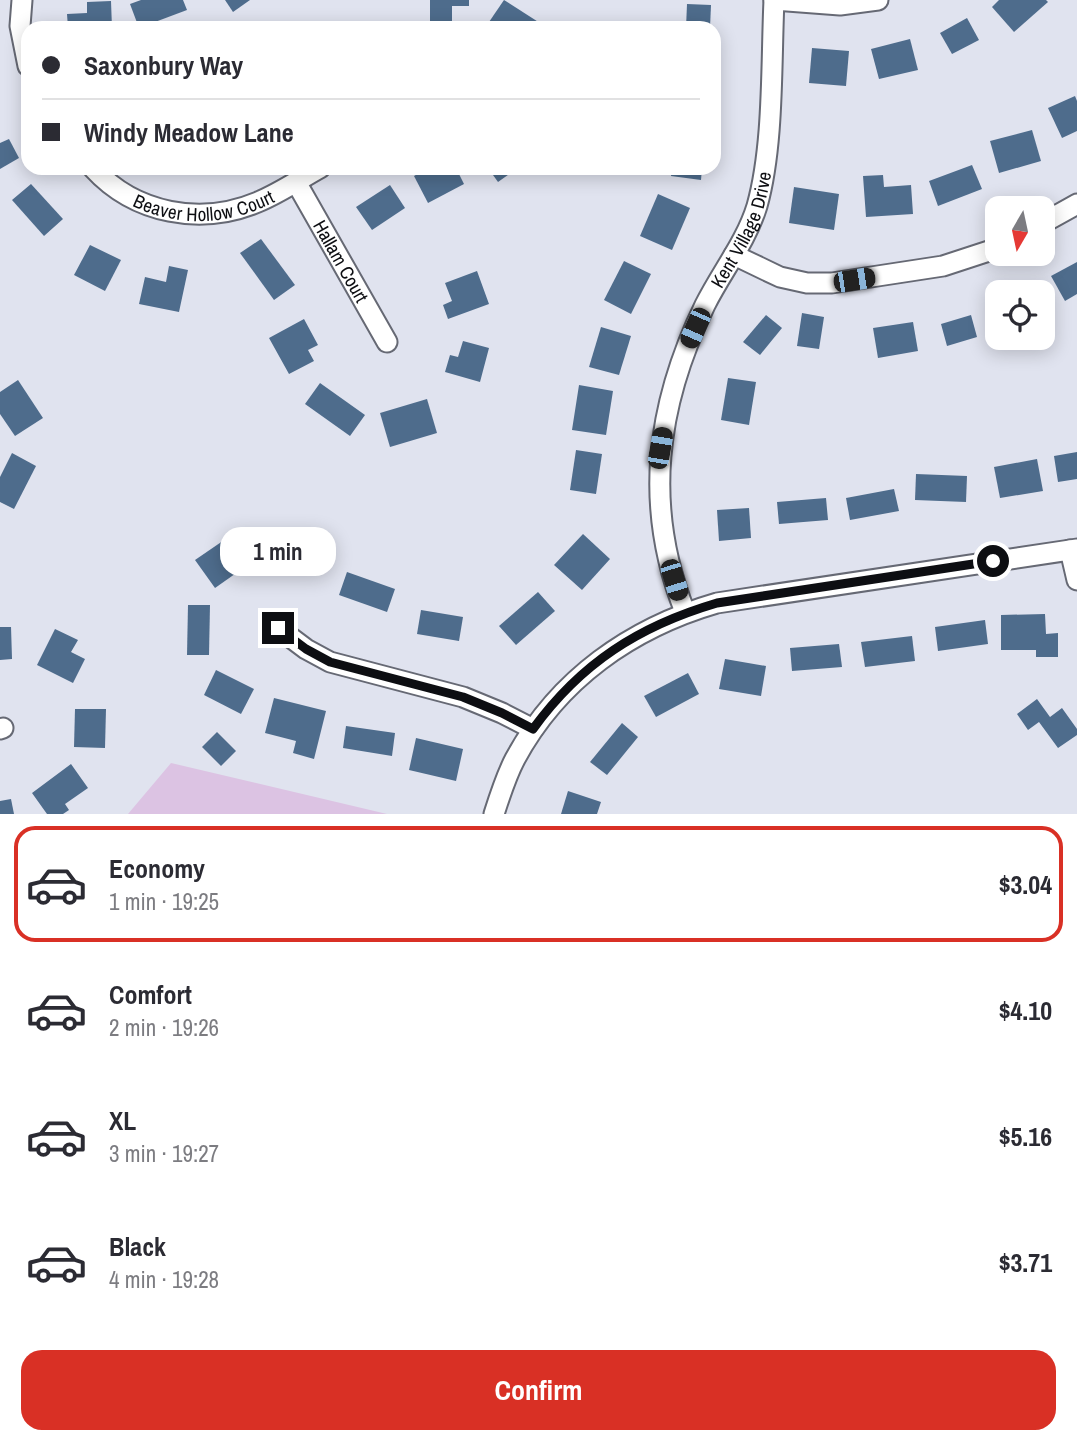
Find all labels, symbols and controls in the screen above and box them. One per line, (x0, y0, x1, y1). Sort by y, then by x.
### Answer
text: Saxonbury Way (84, 48, 243, 83)
text: Windy Meadow Lane (84, 115, 294, 150)
street label: Kent Village Drive (704, 169, 777, 292)
street label: Beaver Hollow Court (129, 183, 279, 227)
north arrow (985, 196, 1055, 266)
map controls (985, 196, 1055, 350)
street label: Hallam Court (307, 215, 375, 308)
car (832, 266, 877, 294)
button: locate (985, 280, 1055, 350)
car (677, 305, 714, 351)
car (647, 425, 674, 471)
callout: 1 min (220, 526, 336, 576)
text: 1 min (253, 536, 303, 567)
route start (977, 545, 1009, 577)
car (658, 557, 691, 603)
route end (262, 612, 294, 644)
text: Economy (109, 851, 205, 886)
icon: car (25, 853, 88, 916)
text: $3.04 (999, 867, 1052, 902)
text: 1 min · 19:25 (109, 886, 219, 917)
text: Comfort (109, 977, 192, 1012)
icon: car (25, 979, 88, 1042)
text: $4.10 (999, 993, 1052, 1028)
text: 2 min · 19:26 (109, 1012, 219, 1043)
text: XL (109, 1103, 136, 1138)
icon: car (25, 1105, 88, 1168)
text: $5.16 (999, 1119, 1052, 1154)
text: 3 min · 19:27 (109, 1138, 219, 1169)
text: Black (109, 1229, 166, 1264)
icon: car (25, 1231, 88, 1294)
text: $3.71 (999, 1245, 1052, 1280)
text: 4 min · 19:28 (109, 1264, 219, 1295)
button: Confirm (21, 1350, 1056, 1430)

